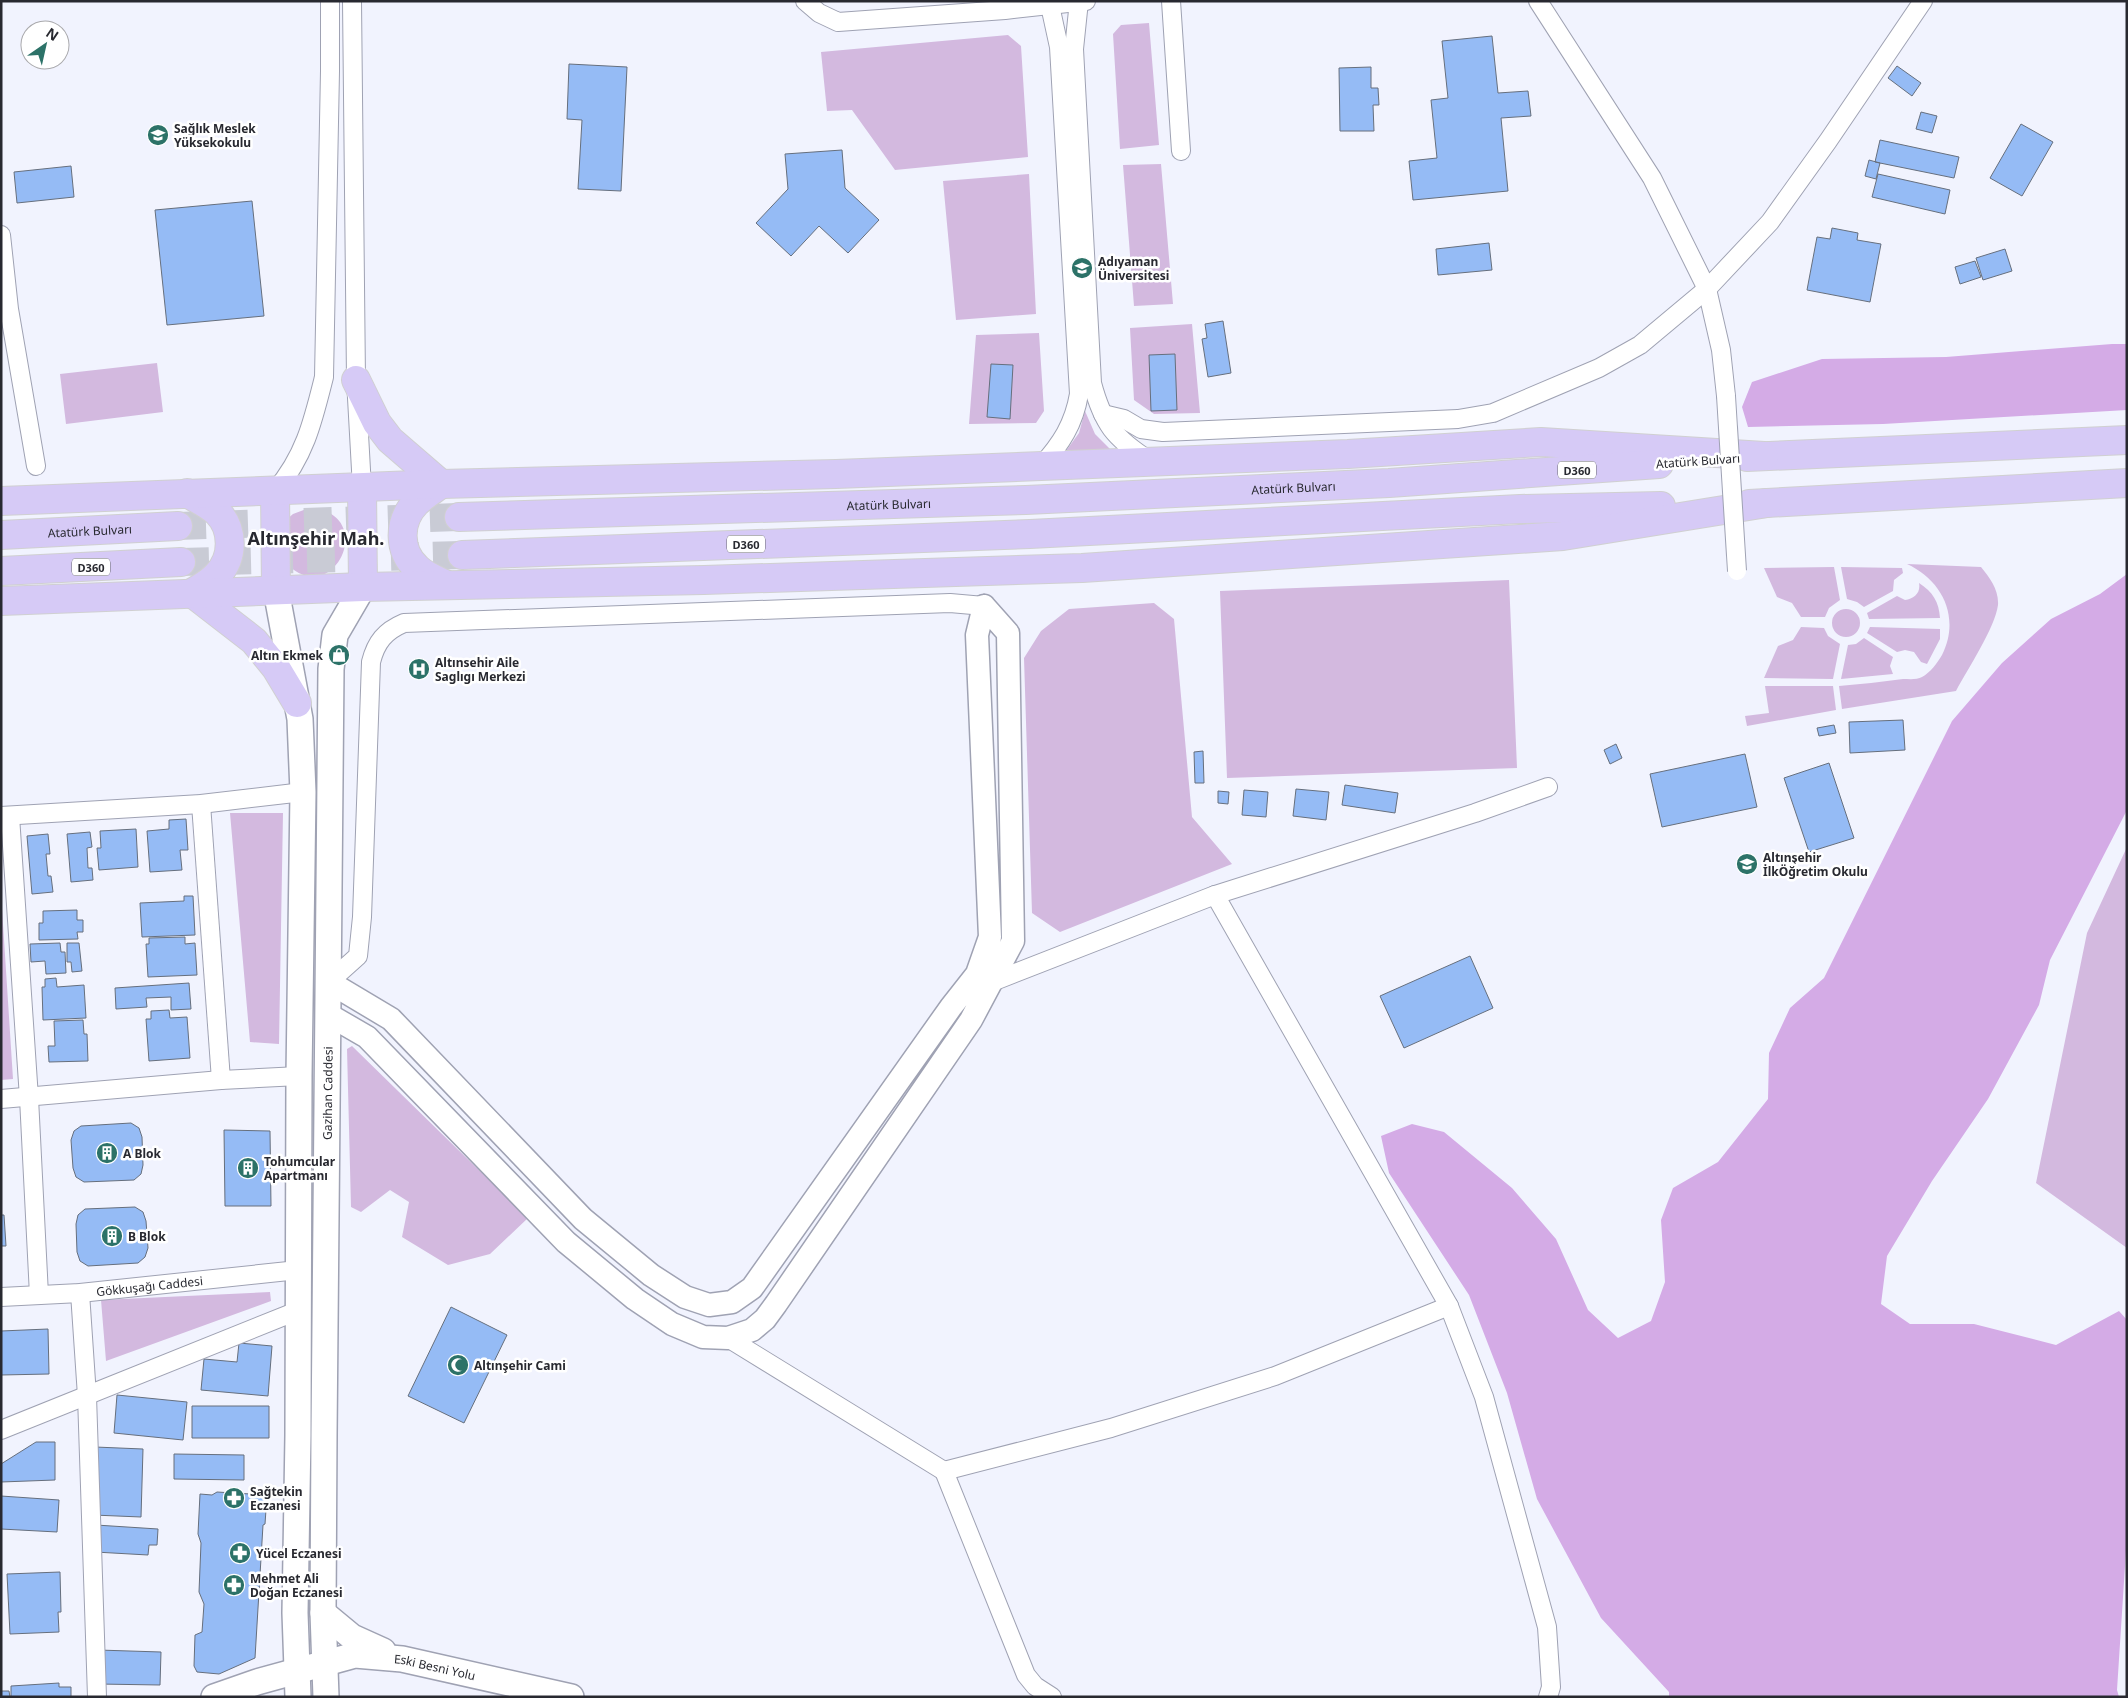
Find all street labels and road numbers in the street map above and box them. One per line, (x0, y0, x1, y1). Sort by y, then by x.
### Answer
street label: Atatürk Bulvarı (1655, 450, 1741, 472)
road number: D360 (1558, 462, 1596, 478)
street label: Atatürk Bulvarı (1251, 477, 1336, 498)
street label: Atatürk Bulvarı (846, 494, 931, 514)
street label: Atatürk Bulvarı (47, 520, 132, 541)
road number: D360 (727, 536, 765, 552)
road number: D360 (72, 558, 110, 576)
street label: Gazihan Caddesi (318, 1046, 336, 1140)
street label: Gökkuşağı Caddesi (95, 1272, 204, 1300)
street label: Eski Besni Yolu (393, 1650, 477, 1684)

